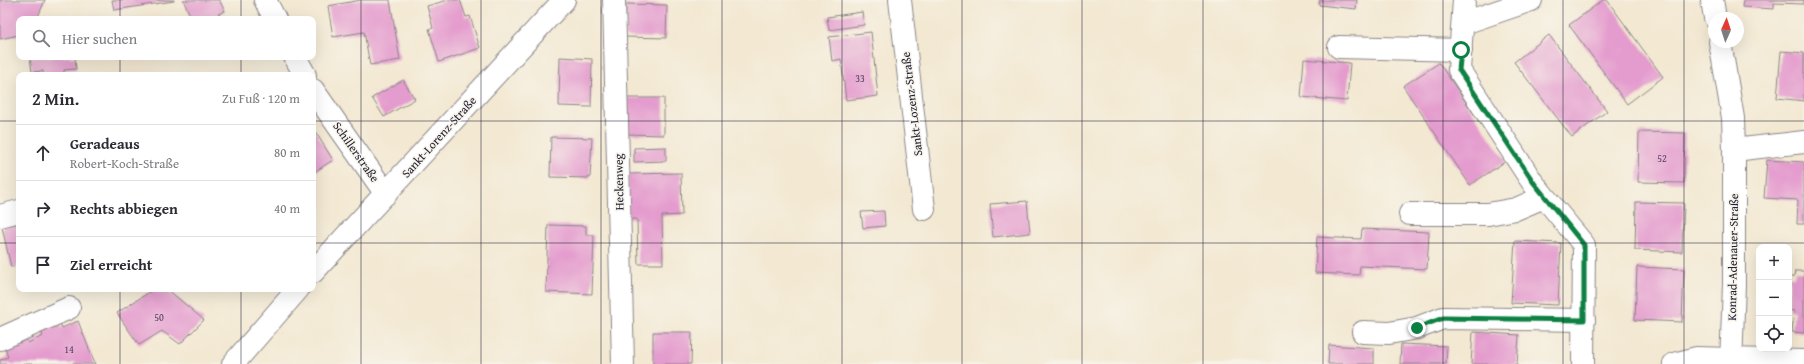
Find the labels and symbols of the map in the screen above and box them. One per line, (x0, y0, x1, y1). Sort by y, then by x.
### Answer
north arrow (1708, 12, 1744, 48)
route start (1452, 41, 1470, 59)
street label: Sankt-Lozenz-Straße (897, 51, 926, 157)
house number: 33 (855, 71, 865, 86)
street label: Sankt-Lorenz-Straße (397, 92, 480, 181)
street label: Schillerstraße (329, 118, 384, 186)
house number: 52 (1657, 151, 1667, 166)
street label: Heckenweg (610, 153, 627, 211)
street label: Konrad-Adenauer-Straße (1723, 193, 1742, 321)
house number: 50 (154, 310, 164, 325)
route end (1408, 319, 1426, 337)
house number: 14 (64, 342, 74, 357)

